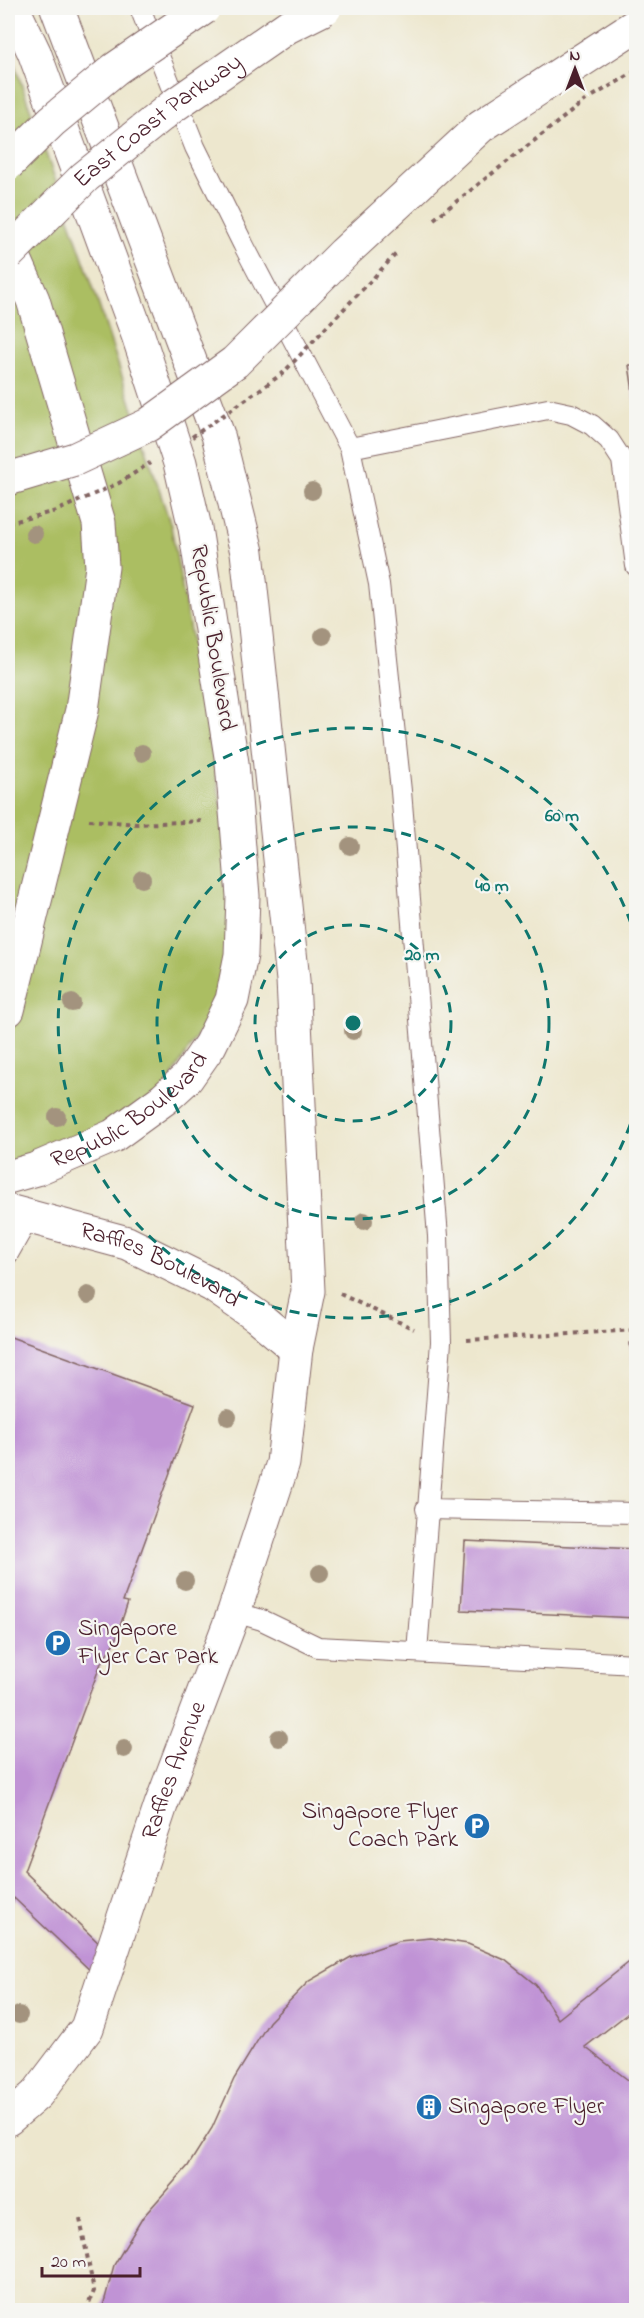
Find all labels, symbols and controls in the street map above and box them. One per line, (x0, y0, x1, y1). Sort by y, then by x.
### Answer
north arrow (545, 39, 605, 99)
text: N (570, 44, 581, 68)
street label: East Coast Parkway (66, 45, 250, 196)
street label: Republic Boulevard (180, 542, 244, 734)
text: 60 m (545, 804, 579, 830)
text: 40 m (475, 874, 509, 900)
text: 20 m (403, 943, 440, 969)
centre of rings (343, 1013, 363, 1033)
street label: Republic Boulevard (46, 1045, 218, 1178)
street label: Raffles Boulevard (76, 1214, 248, 1317)
place label: Singapore Flyer Car Park (77, 1612, 219, 1676)
parking icon: Singapore Flyer Car Park (43, 1628, 73, 1658)
street label: Raffles Avenue (133, 1696, 216, 1844)
place label: Singapore Flyer Coach Park (302, 1795, 459, 1858)
parking icon: Singapore Flyer Coach Park (462, 1811, 492, 1841)
place label: Singapore Flyer (448, 2090, 605, 2126)
building icon: Singapore Flyer (414, 2092, 444, 2122)
scale bar (42, 2240, 140, 2278)
text: 20 m (51, 2250, 86, 2276)

